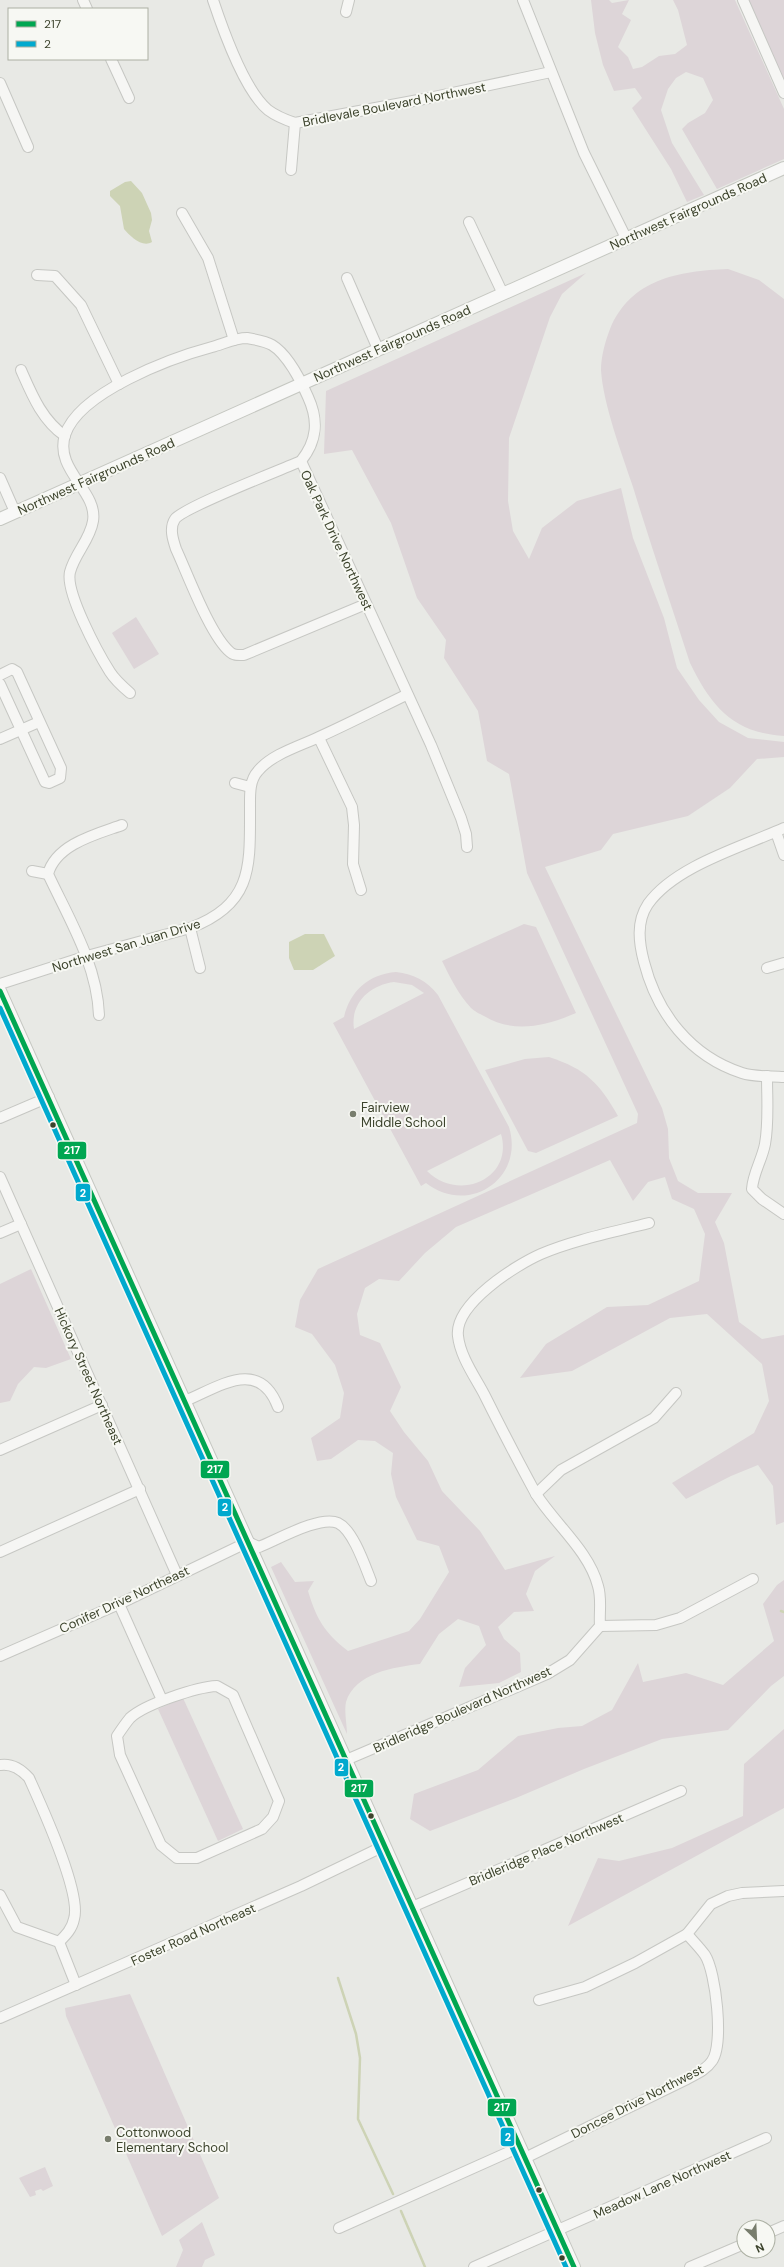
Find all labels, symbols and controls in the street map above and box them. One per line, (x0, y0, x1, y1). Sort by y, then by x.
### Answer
legend (8, 8, 148, 60)
text: 217 (44, 16, 61, 32)
text: 2 (44, 36, 51, 52)
street label: Bridlevale Boulevard Northwest (301, 78, 487, 131)
street label: Northwest Fairgrounds Road (607, 169, 769, 254)
street label: Northwest Fairgrounds Road (311, 301, 473, 386)
street label: Northwest Fairgrounds Road (15, 434, 177, 519)
street label: Oak Park Drive Northwest (297, 467, 377, 613)
street label: Northwest San Juan Drive (50, 915, 202, 976)
place label: Fairview Middle School (361, 1099, 446, 1131)
marker: Fairview Middle School (348, 1109, 358, 1119)
unlabelled marker (48, 1120, 58, 1130)
line badge: 217 (57, 1141, 87, 1160)
text: 217 (64, 1143, 80, 1157)
line badge: 2 (75, 1183, 91, 1202)
text: 2 (80, 1186, 86, 1200)
street label: Hickory Street Northeast (51, 1305, 127, 1448)
line badge: 217 (200, 1460, 230, 1479)
text: 217 (207, 1462, 223, 1476)
line badge: 2 (217, 1498, 232, 1517)
text: 2 (222, 1500, 228, 1514)
street label: Conifer Drive Northeast (56, 1562, 192, 1637)
street label: Bridleridge Boulevard Northwest (370, 1662, 554, 1757)
line badge: 2 (334, 1758, 349, 1777)
text: 2 (338, 1760, 344, 1774)
line badge: 217 (344, 1779, 374, 1798)
text: 217 (351, 1781, 367, 1795)
street label: Bridleridge Place Northwest (466, 1809, 626, 1890)
unlabelled marker (366, 1811, 376, 1821)
street label: Foster Road Northeast (128, 1899, 258, 1970)
street label: Doncee Drive Northwest (568, 2061, 706, 2142)
line badge: 217 (487, 2098, 517, 2117)
text: 217 (494, 2100, 510, 2114)
place label: Cottonwood Elementary School (116, 2124, 229, 2156)
line badge: 2 (500, 2127, 515, 2147)
text: 2 (505, 2130, 511, 2144)
marker: Cottonwood Elementary School (103, 2134, 113, 2144)
street label: Meadow Lane Northwest (591, 2146, 734, 2223)
unlabelled marker (534, 2185, 544, 2195)
north arrow (736, 2219, 776, 2259)
text: N (754, 2240, 767, 2256)
unlabelled marker (557, 2253, 567, 2263)

